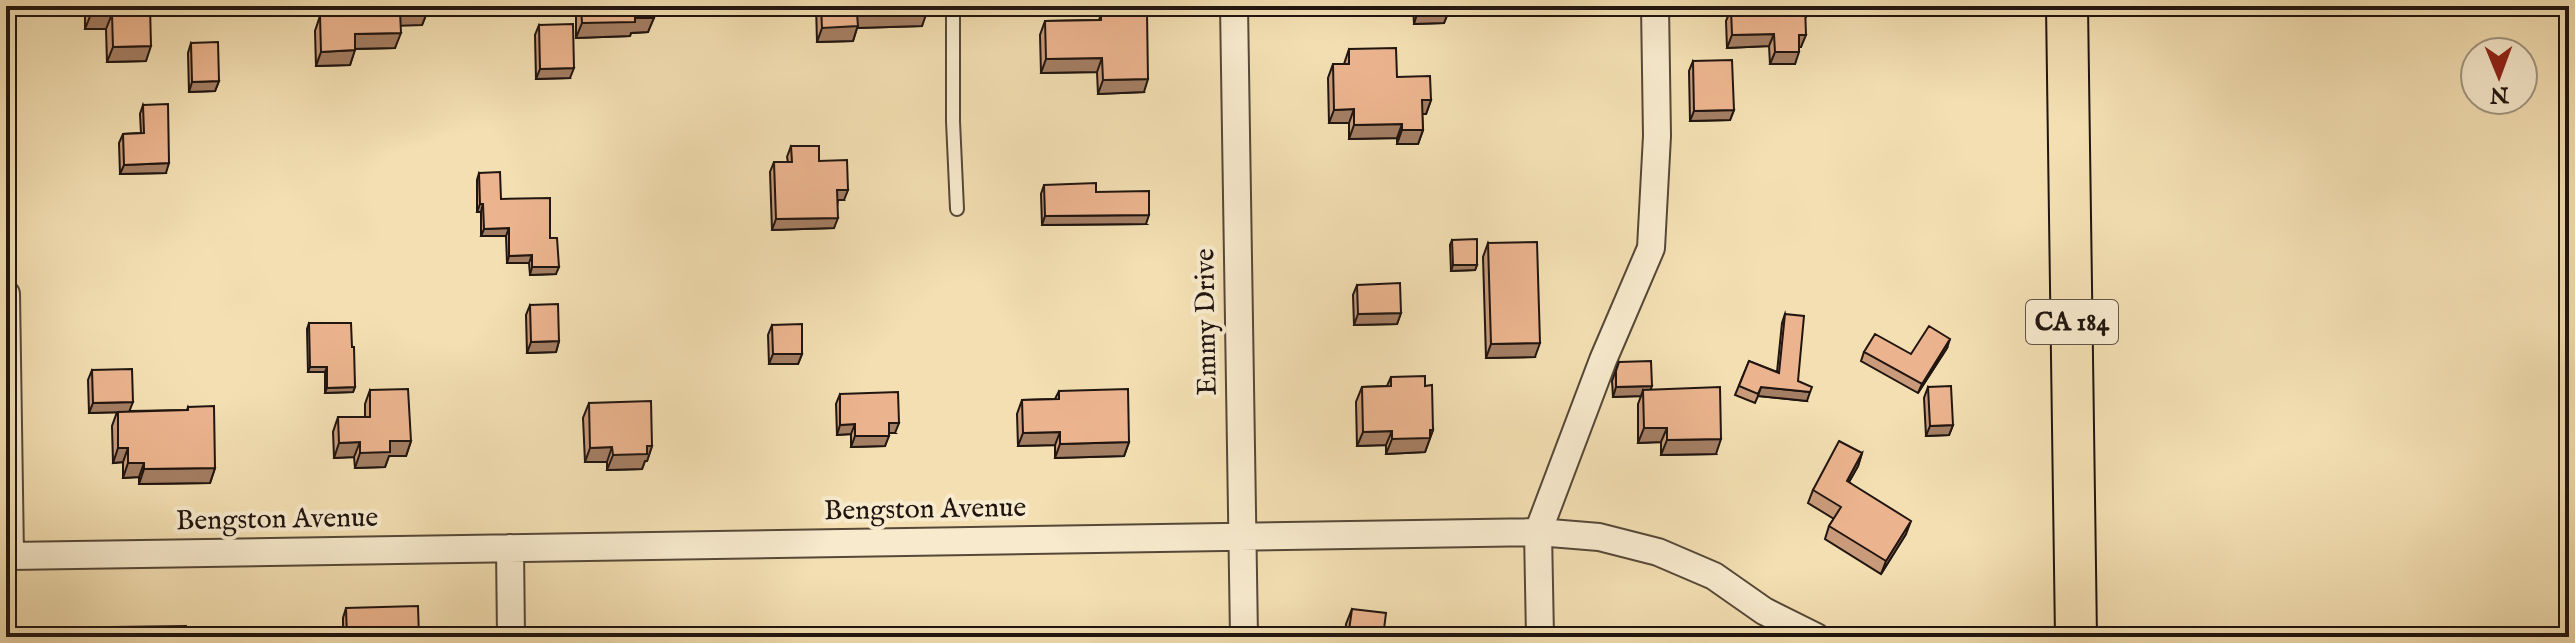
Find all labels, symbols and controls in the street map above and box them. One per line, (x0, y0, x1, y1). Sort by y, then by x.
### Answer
north arrow (2459, 36, 2539, 116)
text: N (2490, 80, 2510, 108)
street label: Emmy Drive (1188, 248, 1226, 396)
road number: CA 184 (2026, 300, 2118, 344)
street label: Bengston Avenue (823, 491, 1027, 529)
street label: Bengston Avenue (175, 501, 379, 539)

